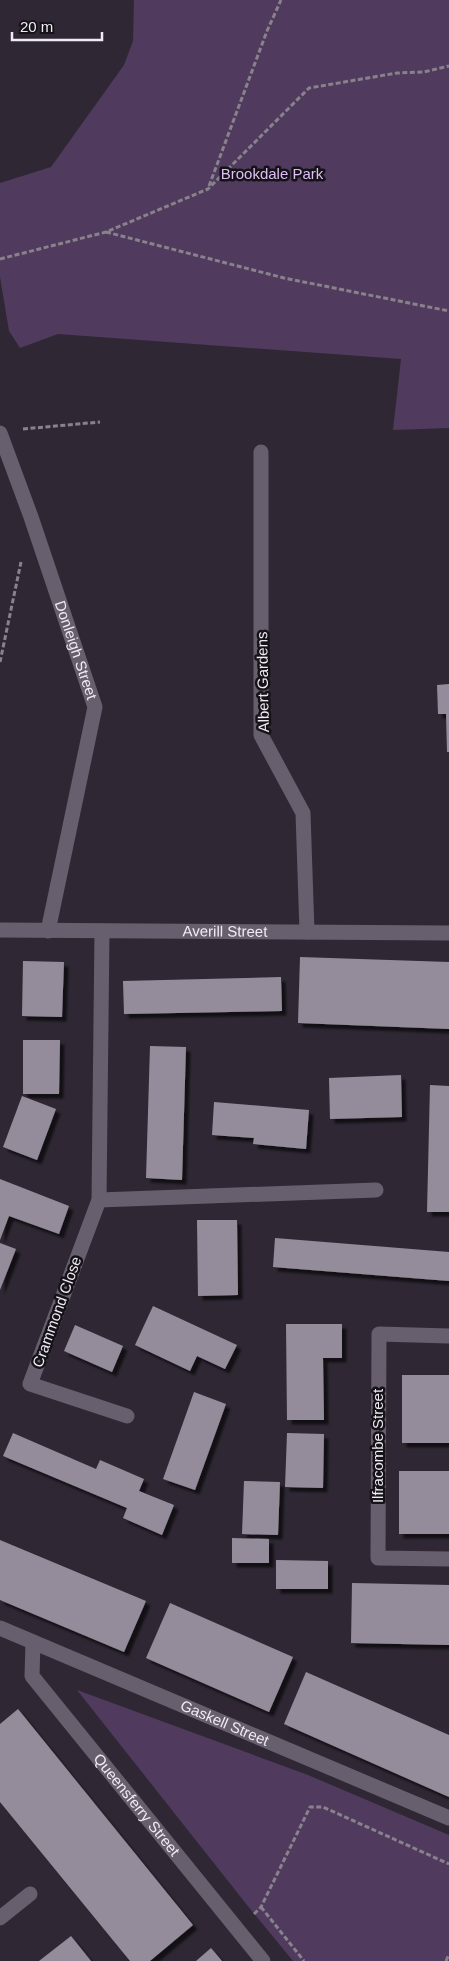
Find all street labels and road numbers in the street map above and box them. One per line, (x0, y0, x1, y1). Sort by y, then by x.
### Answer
street label: Donleigh Street (52, 598, 101, 702)
street label: Albert Gardens (253, 631, 272, 733)
street label: Averill Street (183, 922, 268, 940)
street label: Crammond Close (29, 1254, 84, 1370)
street label: Ilfracombe Street (369, 1388, 386, 1503)
street label: Gaskell Street (178, 1696, 272, 1749)
street label: Queensferry Street (90, 1750, 184, 1860)

